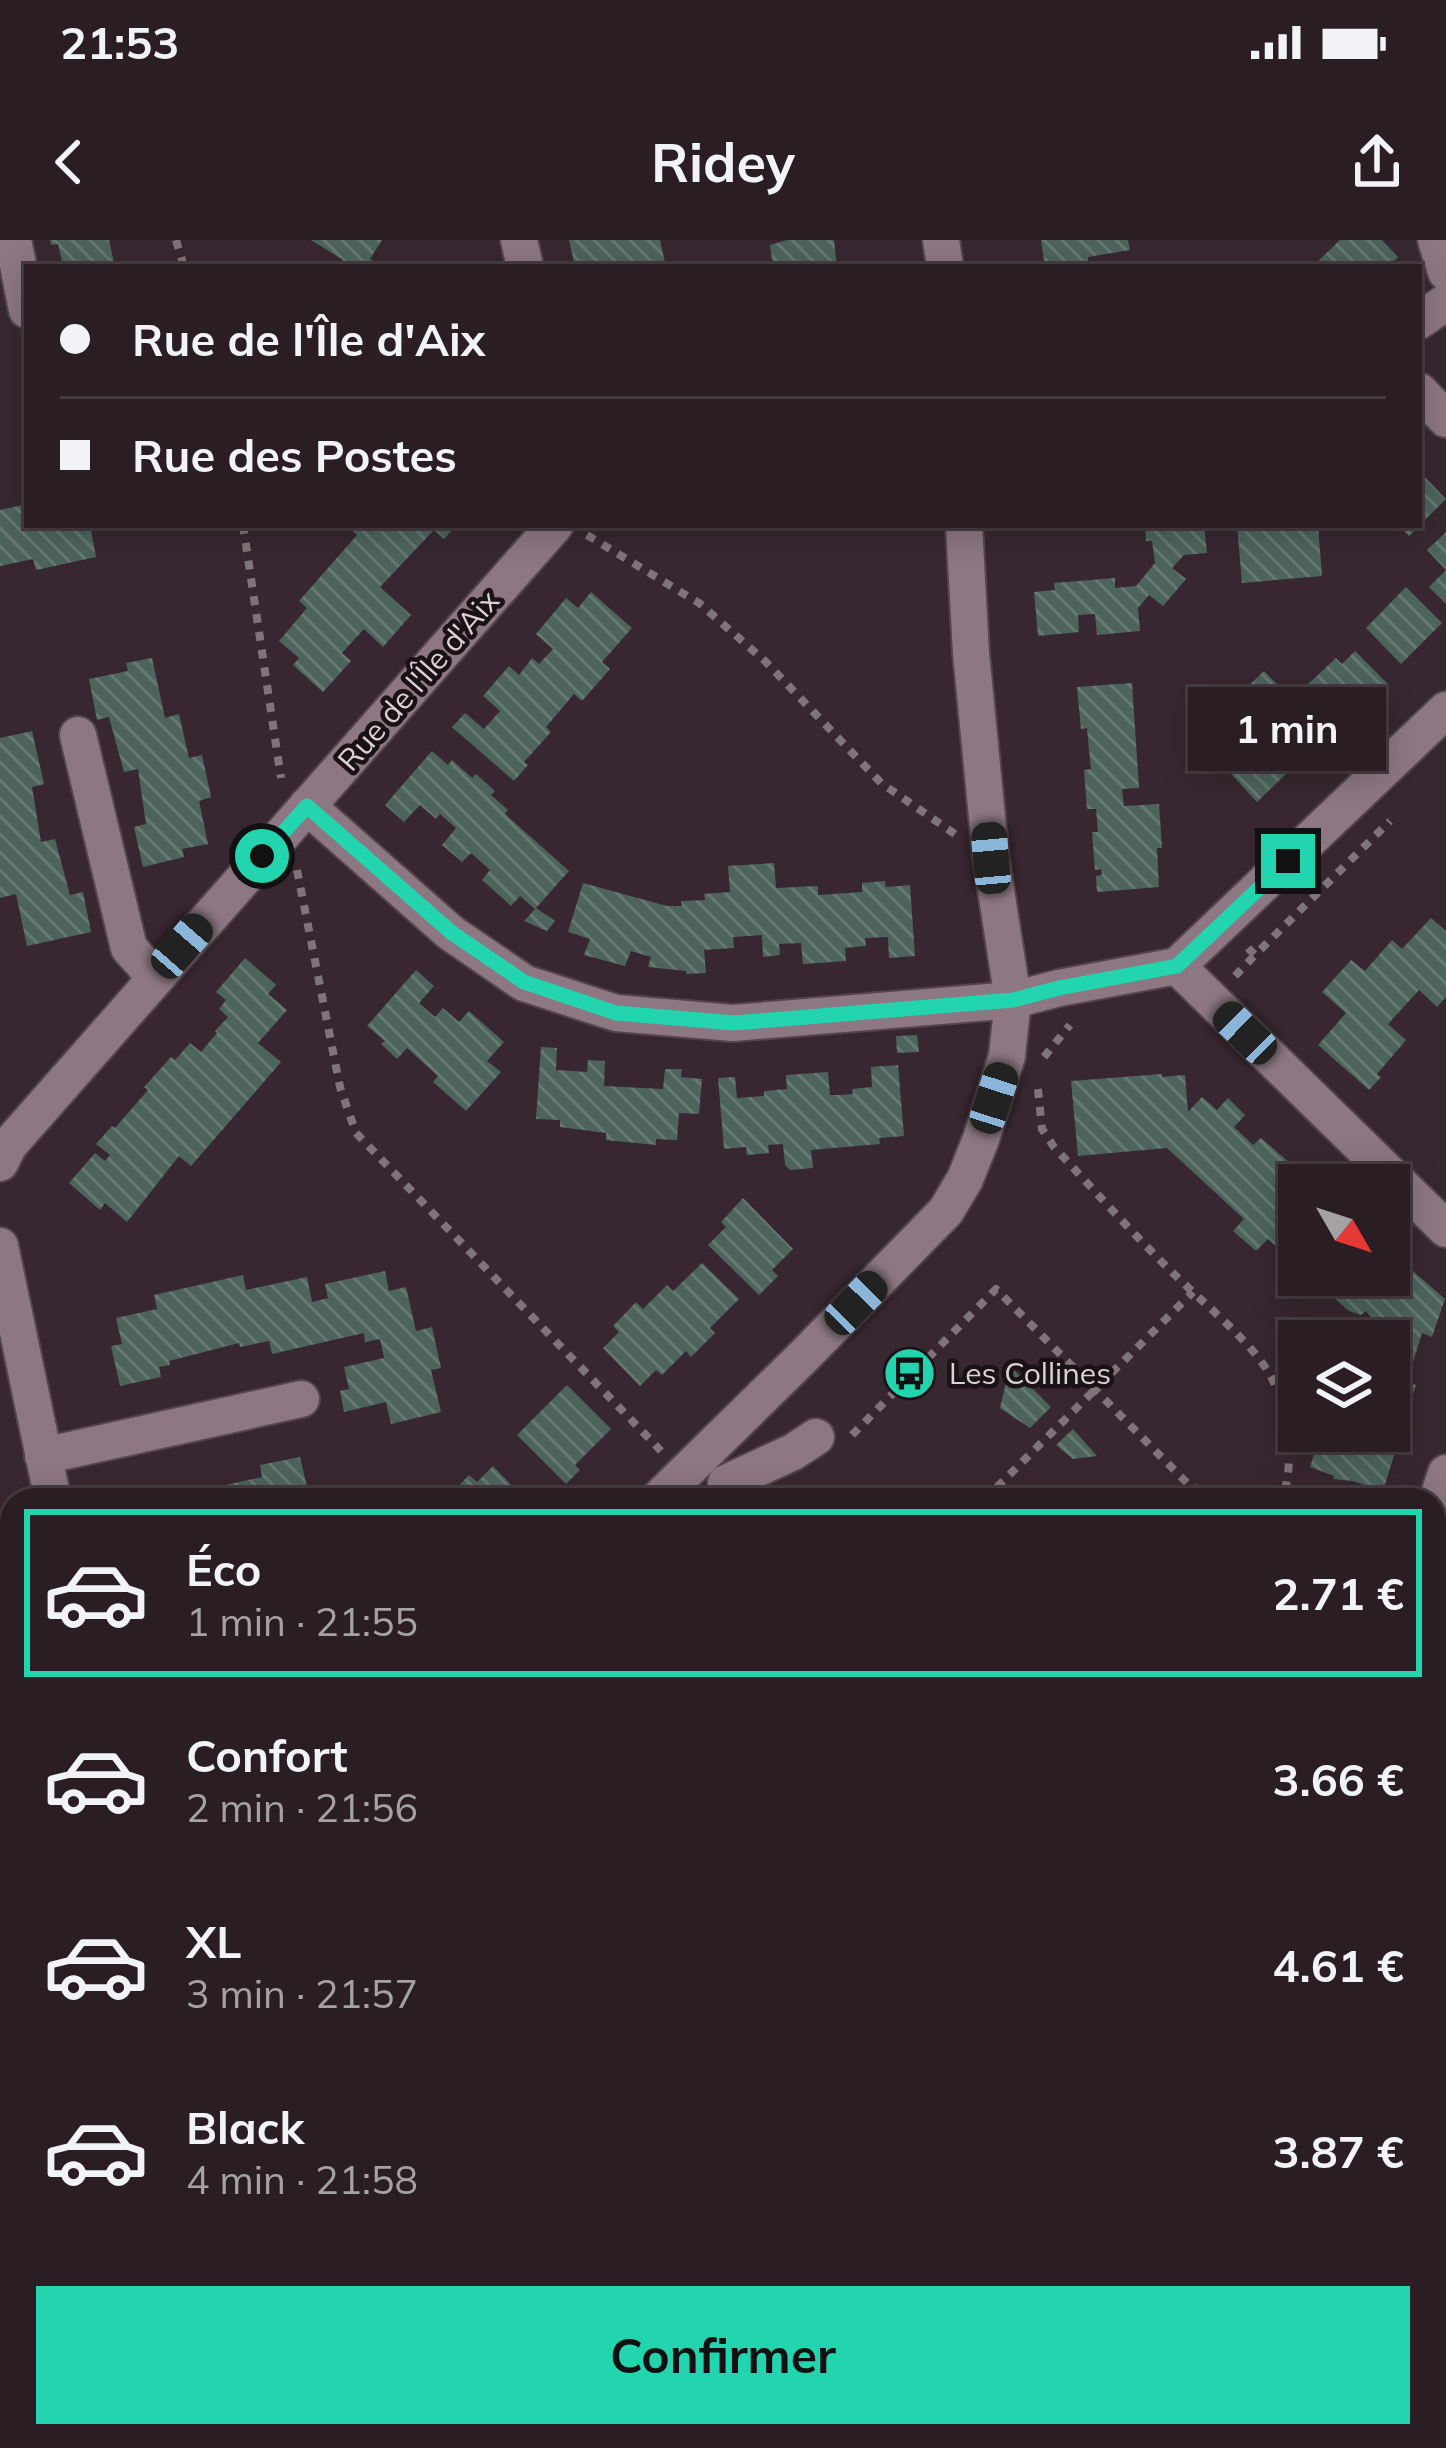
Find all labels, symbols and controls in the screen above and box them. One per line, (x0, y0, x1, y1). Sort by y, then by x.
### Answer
text: 21:53 (60, 14, 179, 70)
text: Ridey (651, 128, 795, 196)
icon: back (36, 129, 102, 195)
icon: share (1344, 129, 1410, 195)
text: Rue de l'Île d'Aix (132, 311, 486, 367)
text: Rue des Postes (132, 427, 457, 483)
street label: Rue de l'Île d'Aix (329, 582, 507, 778)
callout: 1 min (1189, 687, 1387, 771)
text: 1 min (1236, 704, 1338, 753)
car (970, 821, 1012, 895)
route start (235, 829, 289, 883)
route end (1261, 834, 1315, 888)
car (145, 907, 219, 985)
car (1207, 995, 1283, 1071)
car (966, 1058, 1022, 1138)
north arrow (1278, 1164, 1410, 1296)
map controls (1278, 1164, 1410, 1452)
car (818, 1265, 894, 1341)
button: layers (1278, 1320, 1410, 1452)
bus stop icon: Les Collines (882, 1345, 938, 1401)
place label: Les Collines (949, 1354, 1111, 1392)
icon: car (42, 1539, 150, 1647)
text: Éco (186, 1541, 262, 1597)
text: 2.71 € (1273, 1565, 1404, 1621)
text: 1 min · 21:55 (186, 1597, 418, 1646)
icon: car (42, 1725, 150, 1833)
text: Confort (186, 1727, 348, 1783)
text: 3.66 € (1273, 1751, 1404, 1807)
text: 2 min · 21:56 (186, 1783, 418, 1832)
icon: car (42, 1911, 150, 2019)
text: XL (186, 1913, 241, 1969)
text: 4.61 € (1273, 1937, 1404, 1993)
text: 3 min · 21:57 (186, 1969, 418, 2018)
icon: car (42, 2097, 150, 2205)
text: Black (186, 2099, 304, 2155)
text: 3.87 € (1273, 2123, 1404, 2179)
text: 4 min · 21:58 (186, 2155, 418, 2204)
button: Confirmer (36, 2286, 1410, 2424)

